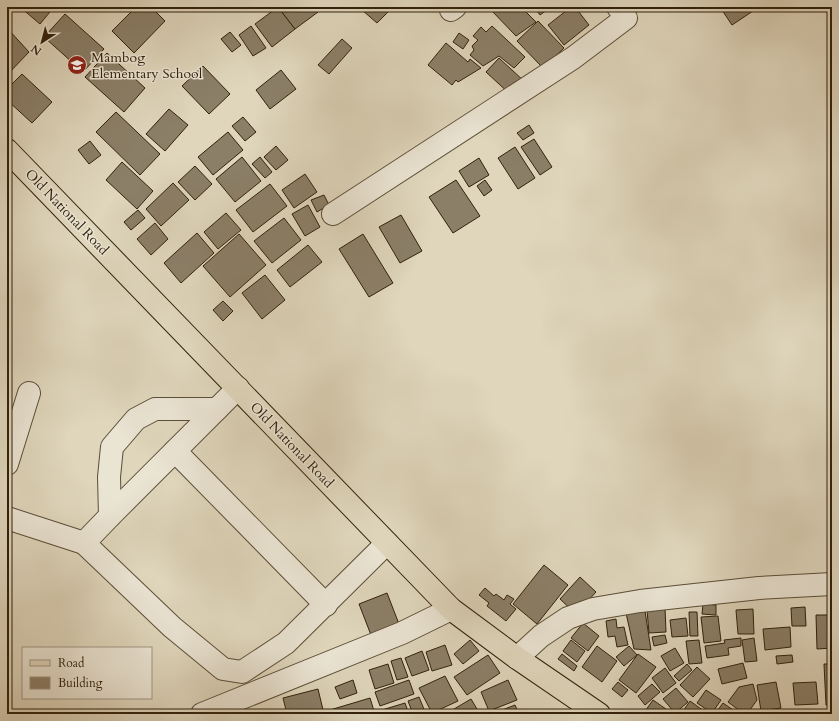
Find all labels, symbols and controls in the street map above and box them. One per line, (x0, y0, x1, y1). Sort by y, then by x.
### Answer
north arrow (22, 22, 62, 62)
text: N (28, 41, 45, 59)
place label: Mambog Elementary School (91, 48, 203, 83)
school or university icon: Mambog Elementary School (66, 54, 88, 76)
street label: Old National Road (21, 165, 113, 260)
street label: Old National Road (246, 398, 338, 493)
legend (22, 647, 152, 699)
text: Road (58, 655, 85, 671)
text: Building (58, 675, 103, 691)

